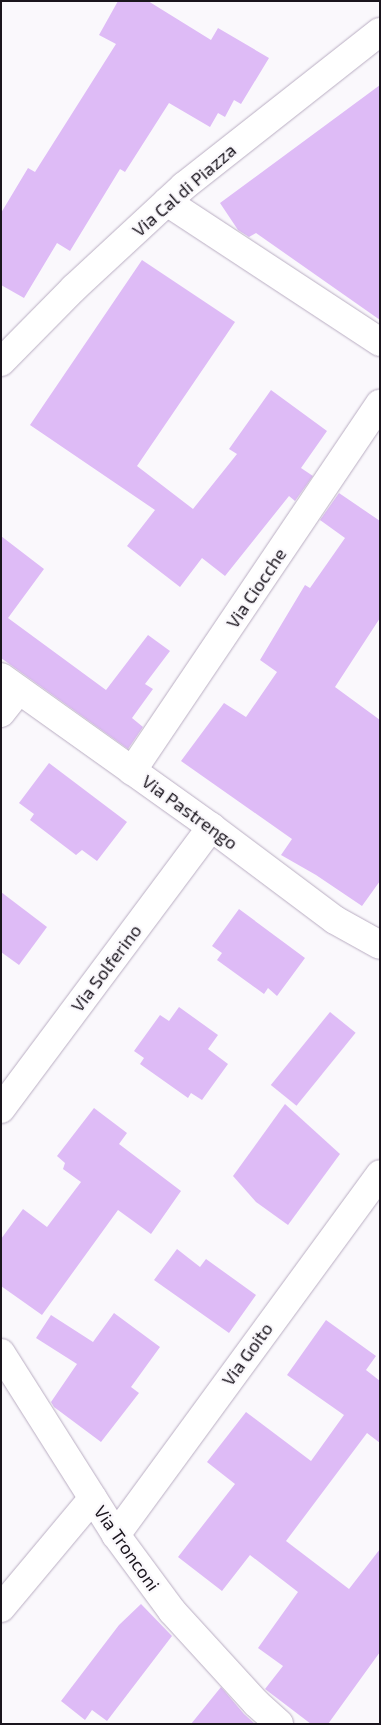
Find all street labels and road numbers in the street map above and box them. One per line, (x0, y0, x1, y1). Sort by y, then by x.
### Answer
street label: Via Cal di Piazza (128, 139, 240, 241)
street label: Via Ciocche (221, 544, 291, 632)
street label: Via Pastrengo (138, 770, 242, 854)
street label: Via Solferino (66, 920, 146, 1016)
street label: Via Goito (217, 1318, 277, 1390)
street label: Via Tronconi (90, 1501, 164, 1595)

